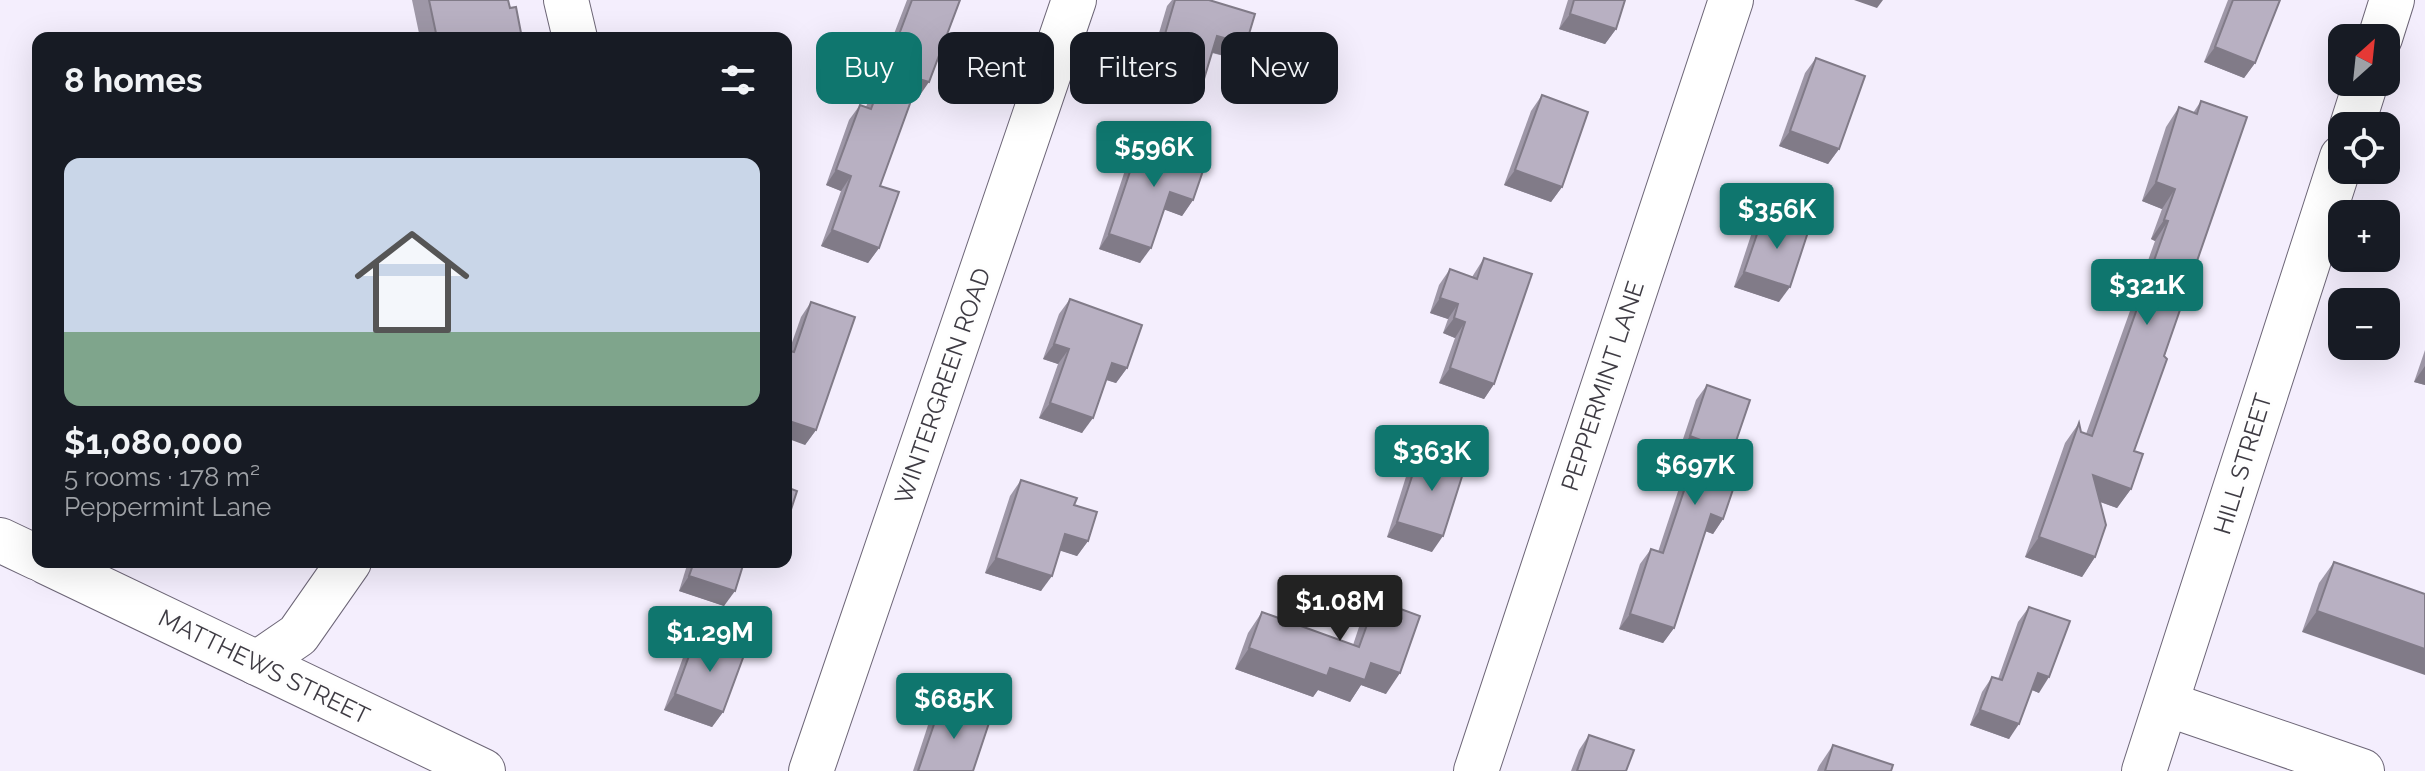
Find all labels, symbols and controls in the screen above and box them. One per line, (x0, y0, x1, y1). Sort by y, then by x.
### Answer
north arrow (2328, 24, 2400, 96)
map controls (2328, 24, 2400, 360)
chip: Buy (816, 32, 922, 104)
chip: Rent (938, 32, 1054, 104)
chip: Filters (1070, 32, 1205, 104)
chip: New (1221, 32, 1338, 104)
icon: filters (716, 58, 760, 102)
text: 8 homes (64, 60, 203, 100)
button: locate (2328, 112, 2400, 184)
pin: $596K (1098, 121, 1210, 189)
text: $596K (1114, 132, 1194, 162)
pin: $356K (1721, 183, 1833, 251)
text: $356K (1738, 194, 1816, 224)
button: + (2328, 200, 2400, 272)
icon: home (340, 210, 484, 354)
pin: $321K (2091, 259, 2203, 327)
street label: WINTERGREEN ROAD (888, 264, 997, 508)
text: $321K (2109, 270, 2185, 300)
street label: PEPPERMINT LANE (1555, 277, 1650, 494)
button: − (2328, 288, 2400, 360)
street label: HILL STREET (2207, 390, 2278, 538)
text: $1,080,000 (64, 422, 243, 462)
pin: $363K (1376, 425, 1488, 493)
text: $363K (1393, 436, 1471, 466)
pin: $697K (1639, 439, 1751, 507)
text: $697K (1655, 450, 1735, 480)
text: 5 rooms · 178 m² (64, 462, 260, 492)
text: Peppermint Lane (64, 492, 271, 522)
pin: $1.08M (1275, 575, 1405, 643)
text: $1.08M (1295, 586, 1385, 616)
street label: MATTHEWS STREET (154, 603, 375, 730)
pin: $1.29M (645, 606, 775, 674)
text: $1.29M (666, 617, 754, 647)
pin: $685K (898, 673, 1010, 741)
text: $685K (914, 684, 994, 714)

